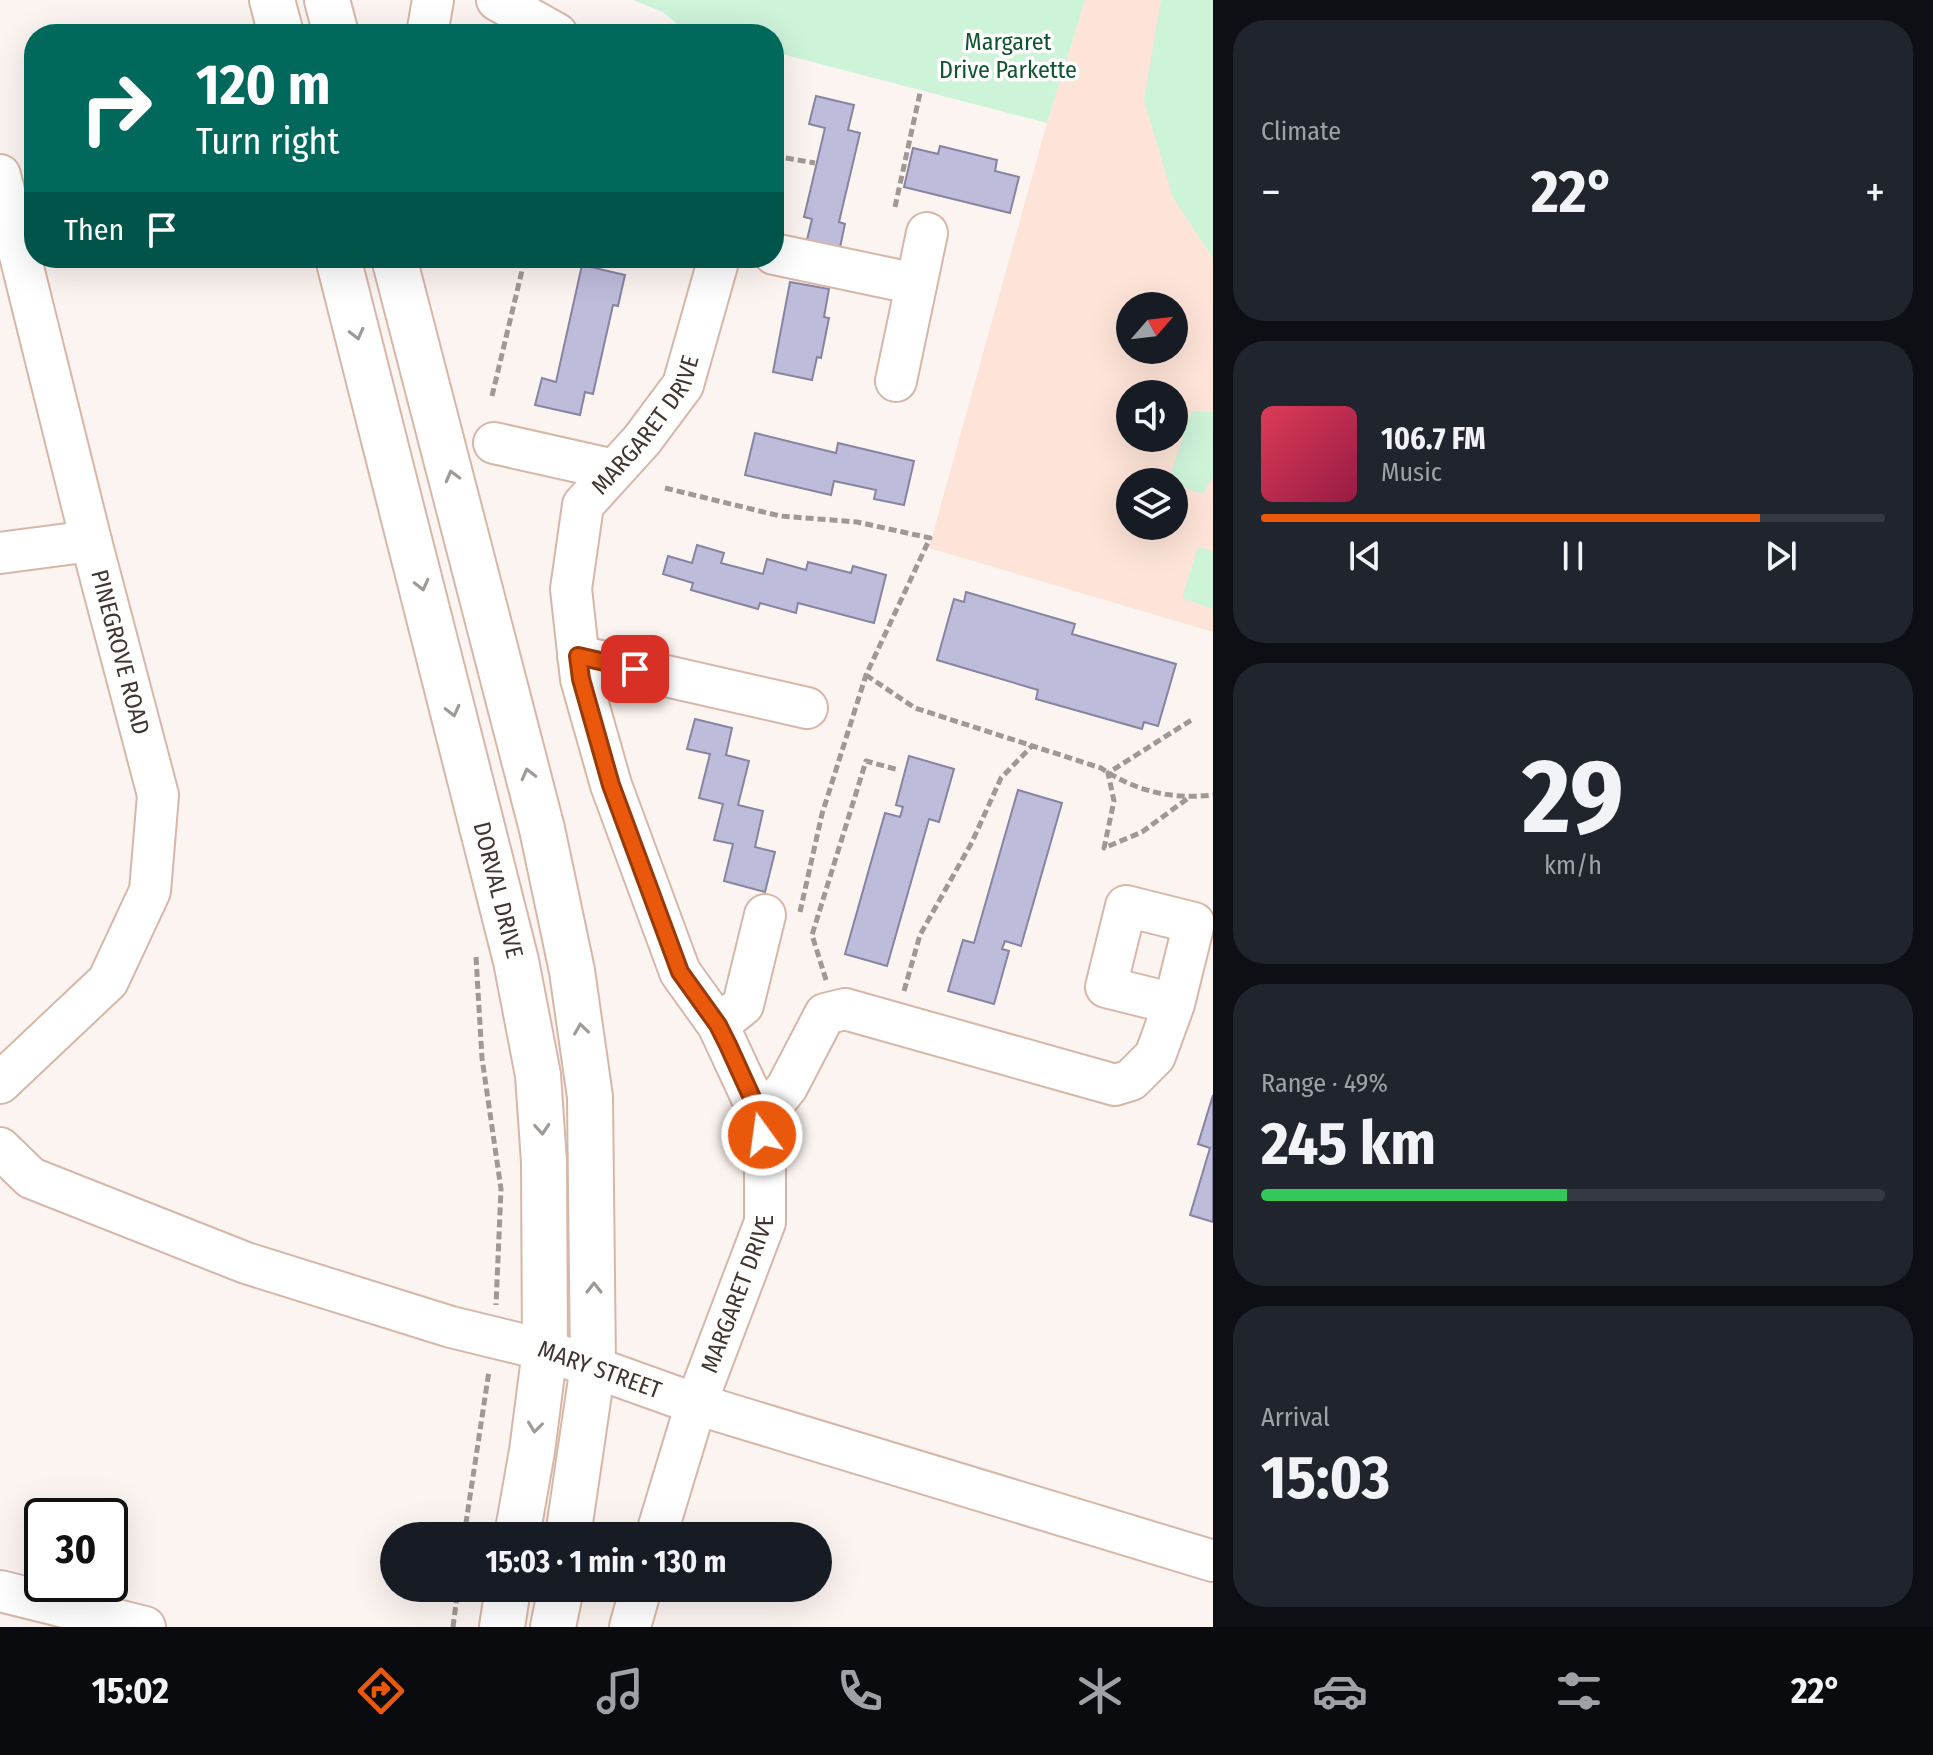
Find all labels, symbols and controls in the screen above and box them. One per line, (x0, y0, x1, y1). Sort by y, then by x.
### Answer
park label: Margaret Drive Parkette (939, 28, 1077, 84)
text: 120 m (196, 52, 331, 119)
icon: right (64, 56, 168, 160)
text: Climate (1261, 116, 1341, 147)
text: Turn right (196, 120, 339, 164)
text: 22° (1531, 156, 1615, 228)
text: − (1261, 166, 1281, 219)
text: + (1865, 166, 1885, 219)
icon: arrive (140, 208, 184, 252)
text: Then (64, 212, 124, 248)
north arrow (1116, 292, 1188, 364)
map controls (1116, 292, 1188, 540)
one-way arrow (348, 326, 365, 340)
street label: MARGARET DRIVE (586, 352, 705, 500)
button: sound (1116, 380, 1188, 452)
text: 106.7 FM (1381, 421, 1486, 457)
text: Music (1381, 457, 1442, 488)
button: layers (1116, 468, 1188, 540)
one-way arrow (444, 469, 461, 483)
icon: previous (1343, 534, 1387, 578)
icon: pause (1551, 534, 1595, 578)
icon: next (1759, 534, 1803, 578)
street label: PINEGROVE ROAD (85, 567, 155, 738)
one-way arrow (412, 578, 429, 592)
pin (601, 635, 669, 703)
icon: arrive (613, 647, 657, 691)
one-way arrow (444, 704, 461, 717)
text: 29 (1522, 735, 1624, 860)
one-way arrow (521, 768, 538, 782)
street label: DORVAL DRIVE (467, 819, 529, 961)
text: km/h (1544, 850, 1602, 881)
one-way arrow (573, 1022, 590, 1036)
text: Range · 49% (1261, 1068, 1388, 1099)
position arrow (720, 1093, 804, 1177)
text: 245 km (1261, 1108, 1436, 1180)
one-way arrow (533, 1123, 550, 1136)
street label: MARGARET DRIVE (695, 1215, 779, 1377)
one-way arrow (585, 1281, 603, 1294)
street label: MARY STREET (534, 1335, 665, 1404)
text: Arrival (1261, 1402, 1330, 1433)
one-way arrow (527, 1421, 544, 1434)
text: 15:03 (1261, 1442, 1390, 1514)
speed limit sign: 30 (24, 1498, 128, 1602)
text: 15:03 · 1 min · 130 m (486, 1544, 726, 1580)
icon: directions (353, 1663, 409, 1719)
icon: music (592, 1663, 648, 1719)
icon: phone (832, 1663, 888, 1719)
icon: climate (1072, 1663, 1128, 1719)
icon: car (1312, 1663, 1368, 1719)
icon: filters (1551, 1663, 1607, 1719)
text: 15:02 (92, 1669, 169, 1713)
text: 22° (1791, 1669, 1841, 1713)

